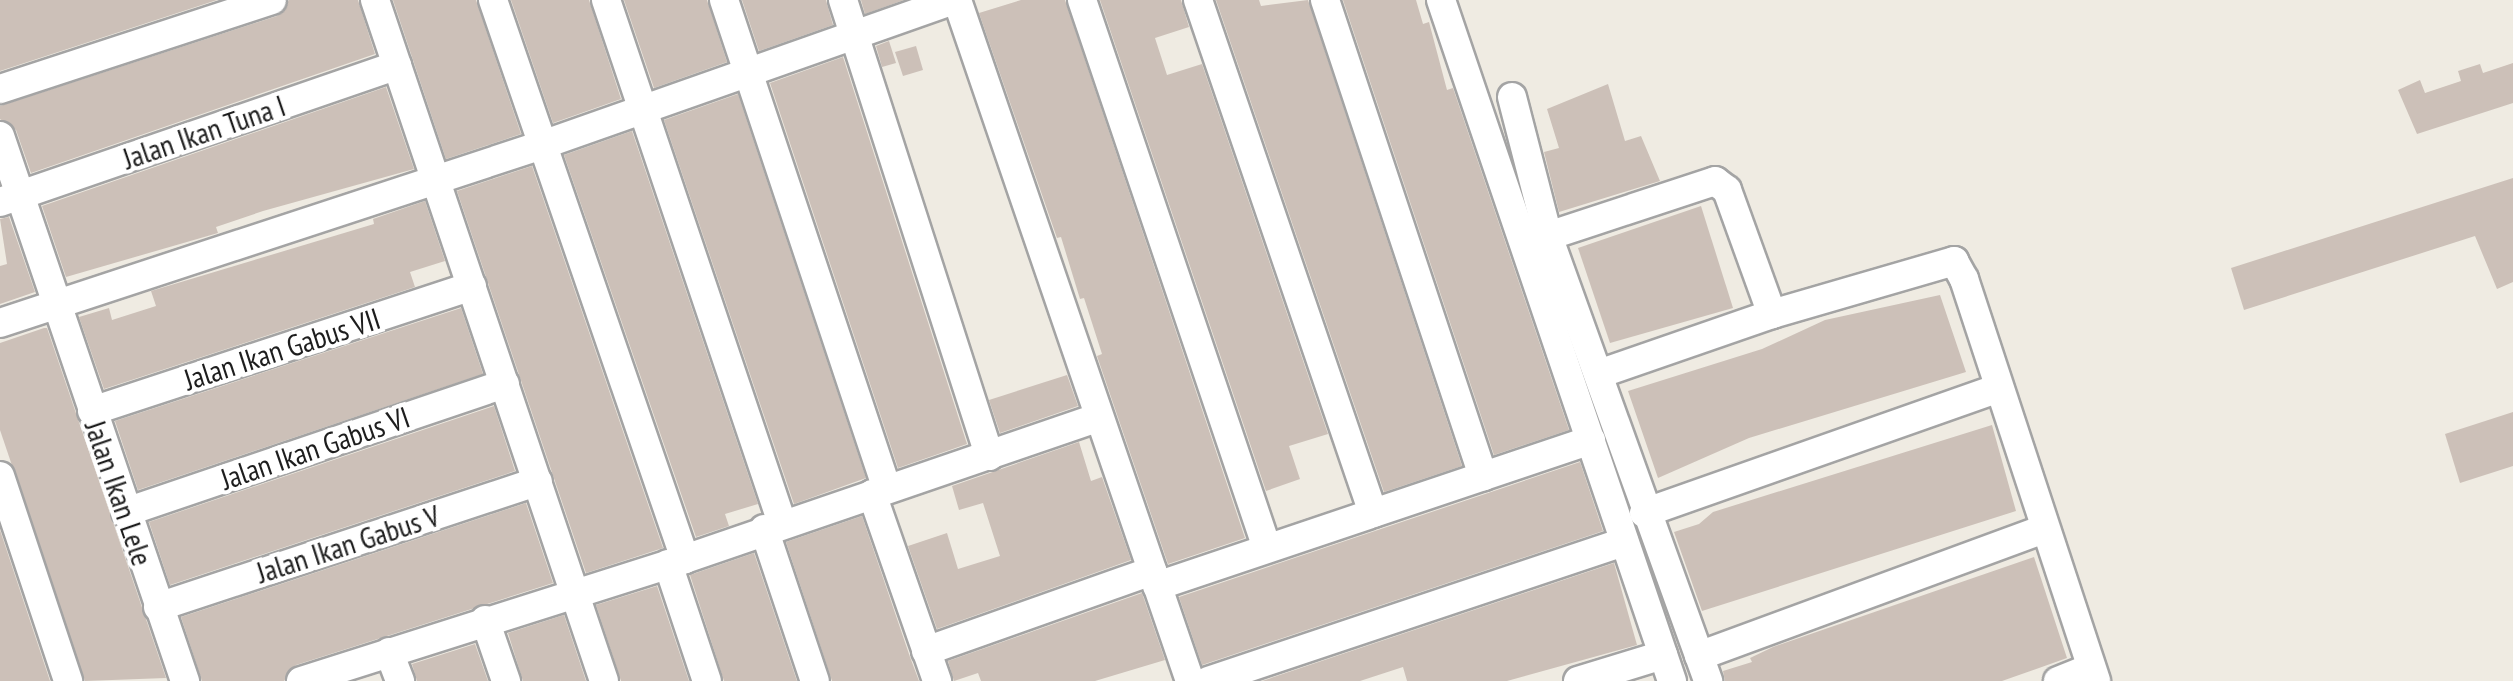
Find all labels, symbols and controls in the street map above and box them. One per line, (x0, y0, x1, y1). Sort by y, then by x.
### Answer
street label: Jalan Ikan Tuna I (118, 87, 290, 177)
street label: Jalan Ikan Gabus VII (179, 300, 385, 398)
street label: Jalan Ikan Gabus VI (215, 399, 415, 497)
street label: Jalan Ikan Lele (77, 416, 161, 570)
street label: Jalan Ikan Gabus V (252, 497, 444, 591)

